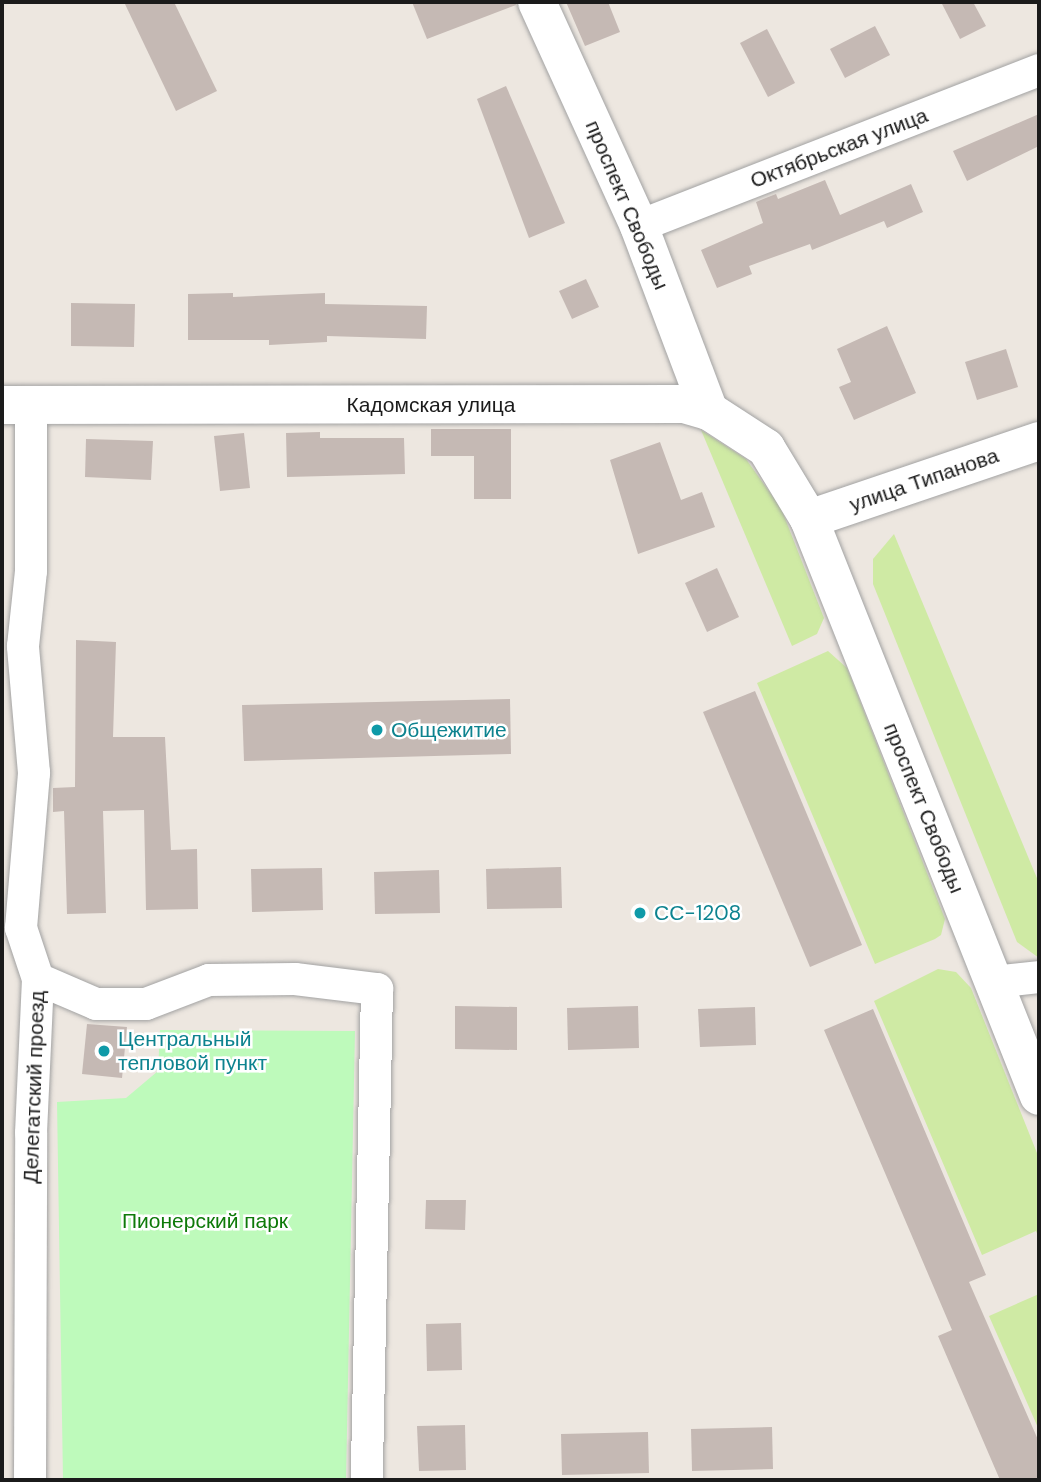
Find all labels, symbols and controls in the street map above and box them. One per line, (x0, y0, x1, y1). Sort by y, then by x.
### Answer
street label: Октябрьская улица (747, 103, 931, 193)
street label: проспект Свободы (580, 117, 674, 293)
street label: Кадомская улица (347, 392, 515, 418)
street label: улица Типанова (846, 443, 1002, 517)
place label: Общежитие (391, 717, 507, 743)
street label: проспект Свободы (878, 719, 970, 897)
marker: Общежитие (369, 722, 385, 738)
place label: СС-1208 (654, 900, 741, 926)
marker: СС-1208 (632, 905, 648, 921)
street label: Делегатский проезд (18, 990, 50, 1184)
place label: Центральный тепловой пункт (118, 1026, 267, 1076)
marker: Центральный тепловой пункт (96, 1043, 112, 1059)
park label: Пионерский парк (122, 1208, 288, 1234)

